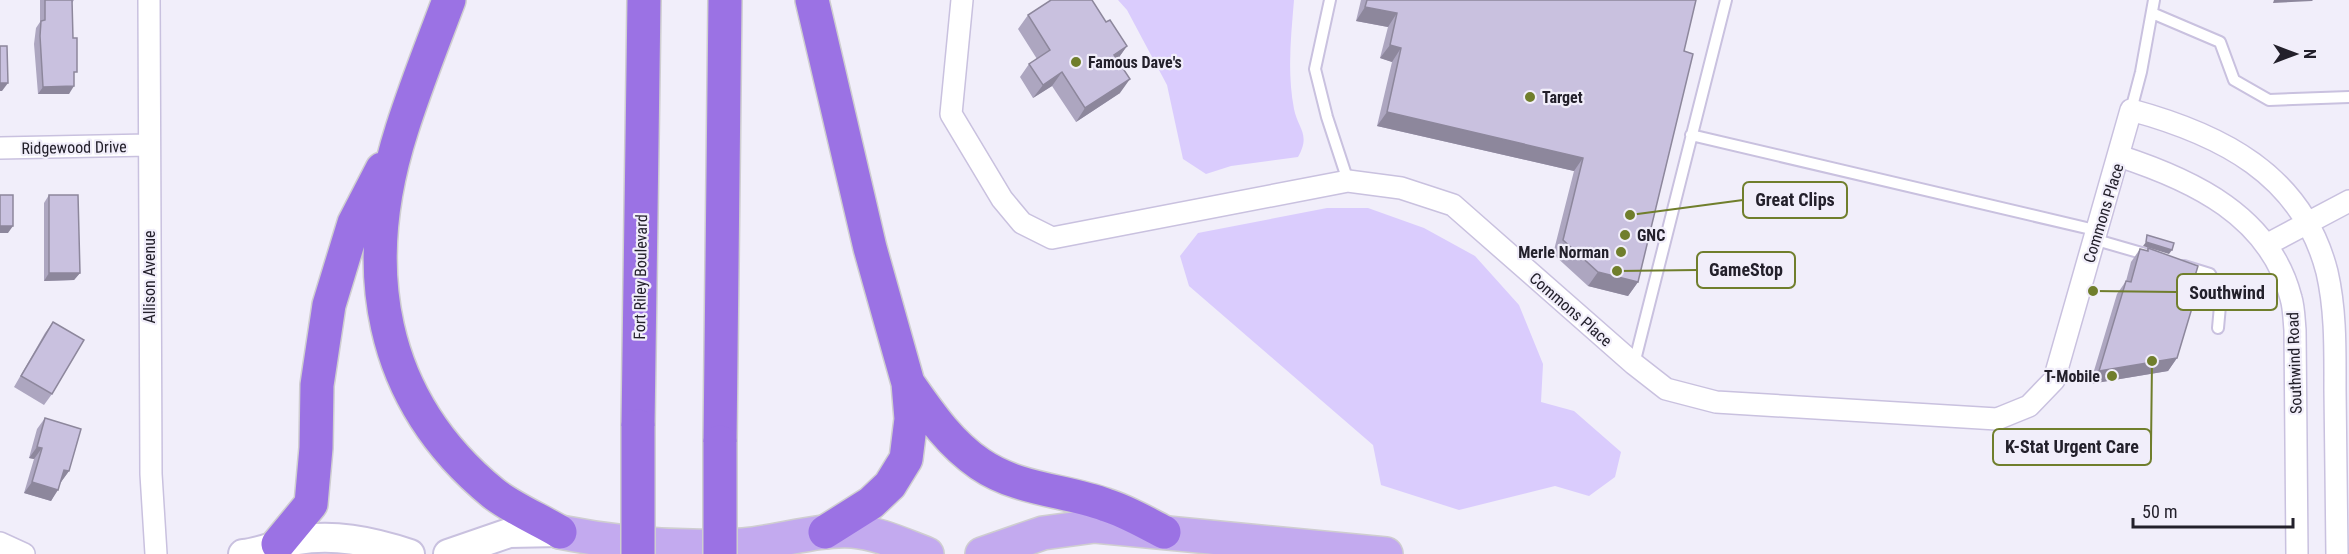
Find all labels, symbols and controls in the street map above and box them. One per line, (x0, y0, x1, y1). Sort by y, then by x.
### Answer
north arrow (2265, 24, 2325, 84)
text: N (2300, 49, 2319, 59)
place label: Famous Dave's (1088, 53, 1182, 72)
marker: Famous Dave's (1069, 55, 1083, 69)
place label: Target (1542, 88, 1583, 107)
marker: Target (1523, 90, 1537, 104)
street label: Ridgewood Drive (21, 137, 127, 158)
street label: Commons Place (2079, 161, 2128, 265)
callout: Great Clips (1743, 182, 1847, 218)
text: Great Clips (1755, 189, 1835, 210)
street label: Fort Riley Boulevard (630, 214, 651, 340)
place label: GNC (1637, 226, 1665, 245)
marker: GNC (1618, 228, 1632, 242)
street label: Allison Avenue (140, 230, 159, 324)
place label: Merle Norman (1518, 243, 1609, 262)
marker: Merle Norman (1614, 245, 1628, 259)
callout: GameStop (1697, 252, 1795, 288)
text: GameStop (1709, 259, 1783, 280)
street label: Commons Place (1526, 268, 1616, 350)
callout: Southwind (2177, 274, 2277, 310)
text: Southwind (2189, 282, 2265, 303)
street label: Southwind Road (2283, 312, 2306, 414)
place label: T-Mobile (2044, 367, 2100, 386)
marker: T-Mobile (2105, 369, 2119, 383)
callout: K-Stat Urgent Care (1993, 429, 2151, 465)
text: K-Stat Urgent Care (2005, 436, 2139, 457)
scale bar (2133, 491, 2294, 529)
text: 50 m (2142, 501, 2177, 522)

